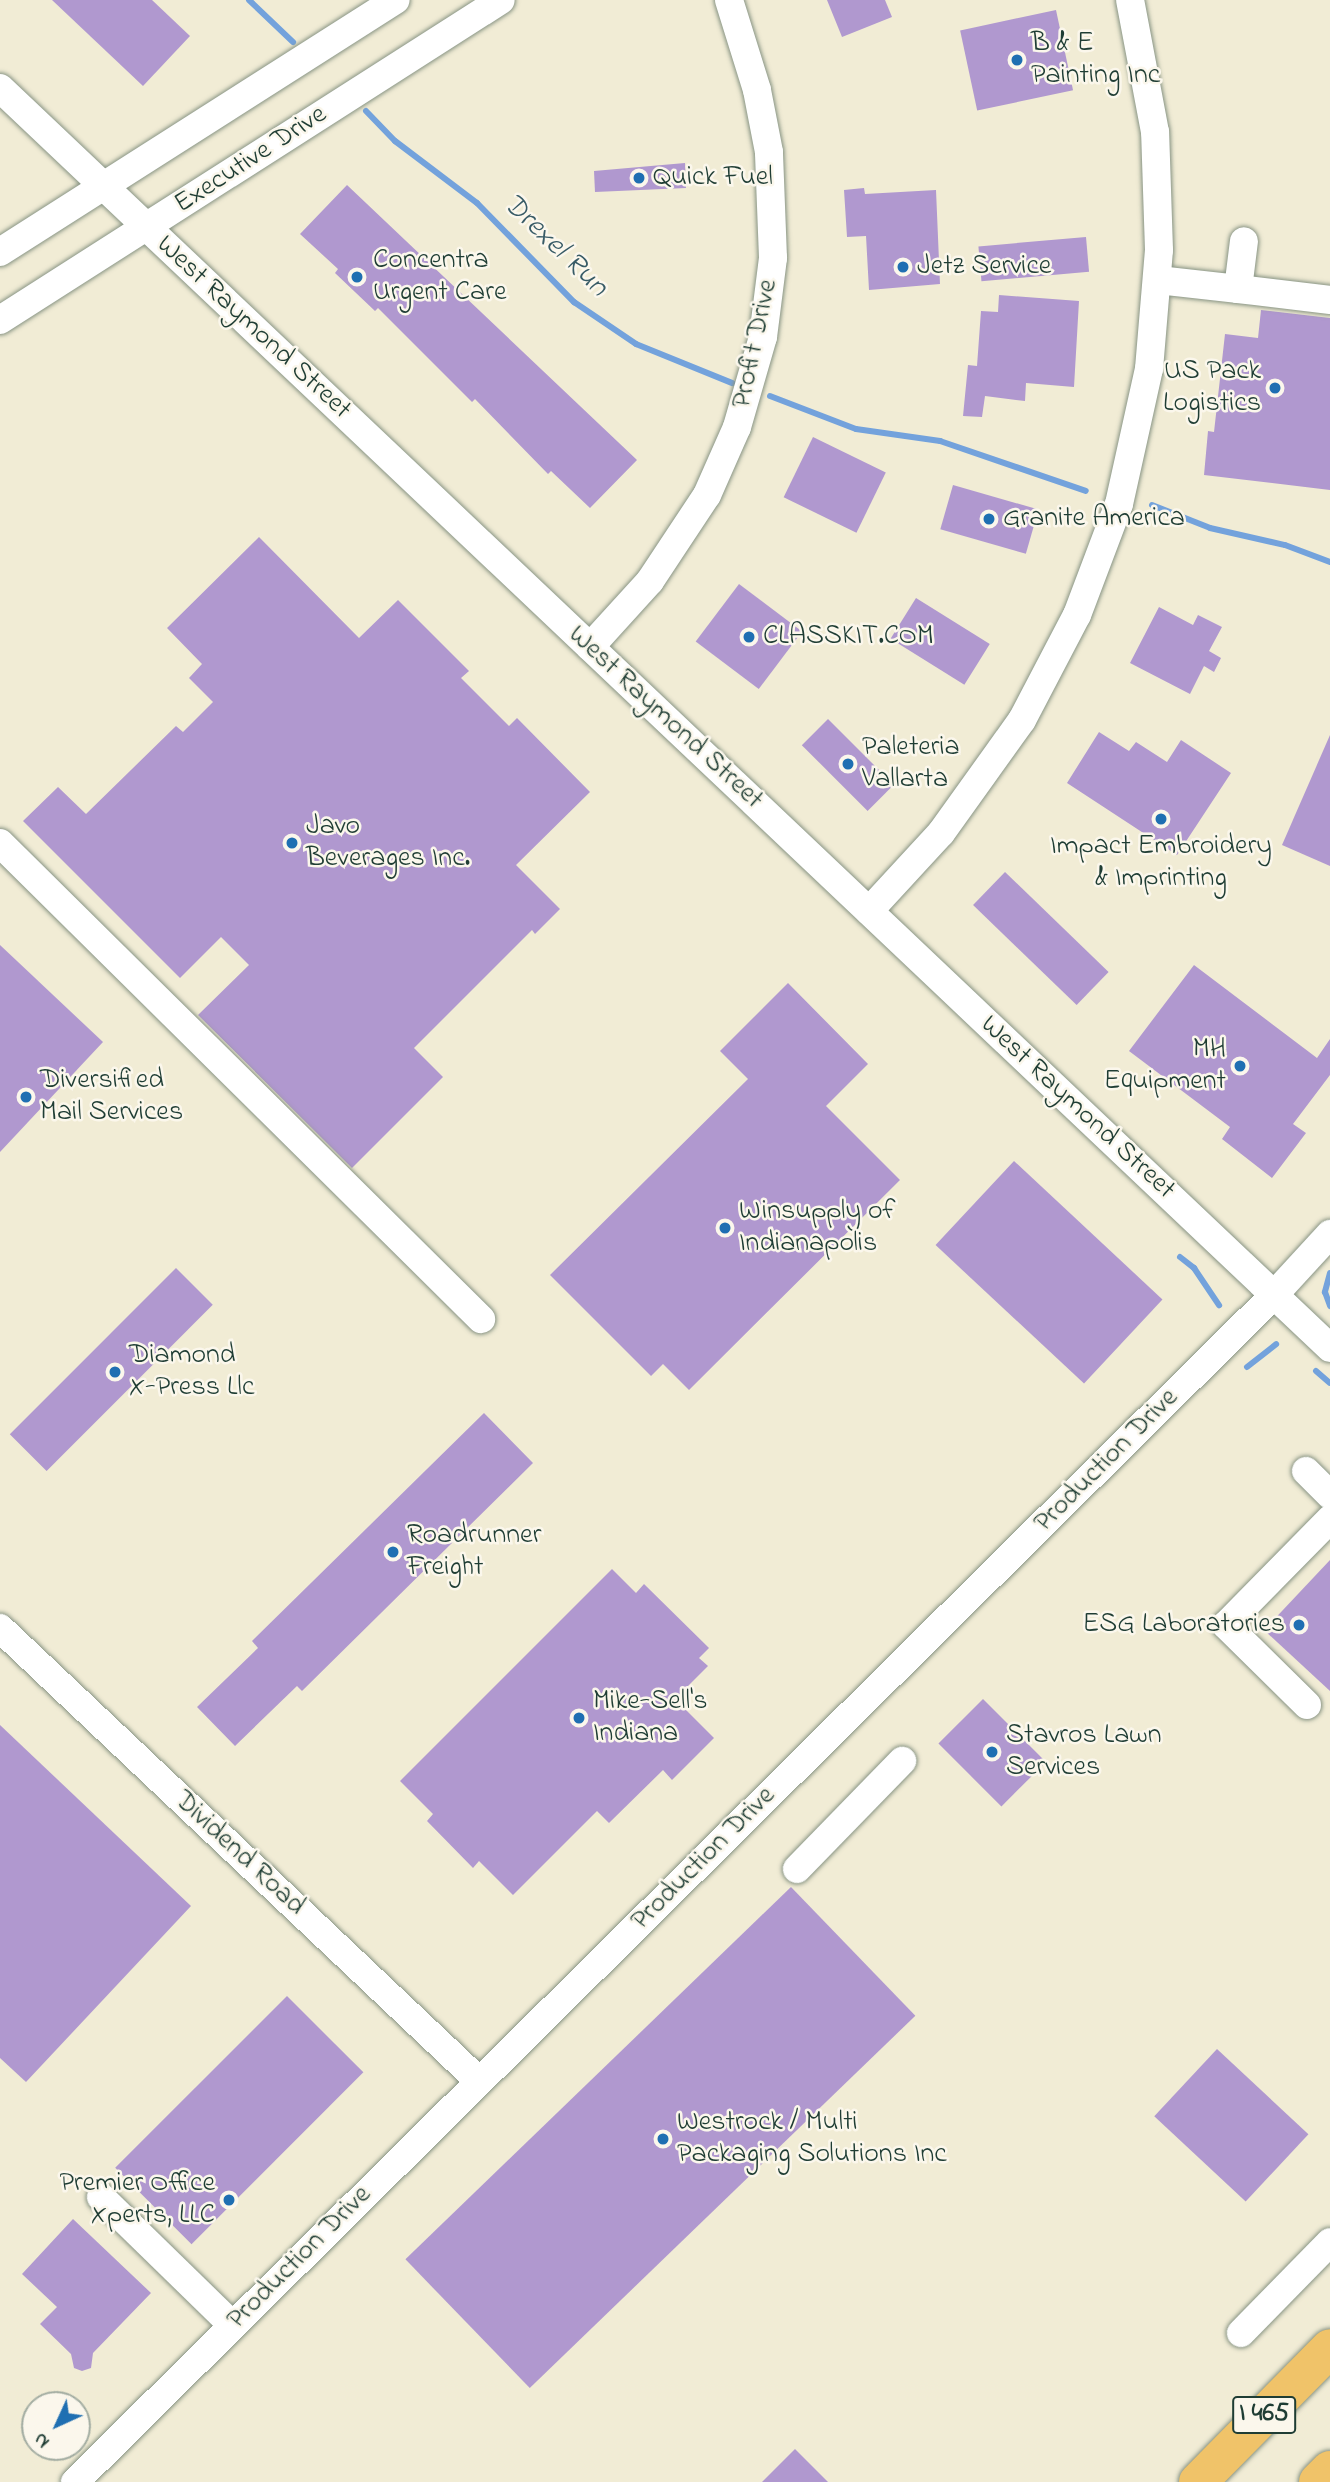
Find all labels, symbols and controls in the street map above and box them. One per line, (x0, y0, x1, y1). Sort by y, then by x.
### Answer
place label: B & E Painting Inc (1031, 27, 1160, 93)
marker: B & E Painting Inc (1009, 52, 1025, 68)
street label: Executive Drive (169, 98, 333, 222)
place label: Quick Fuel (653, 161, 773, 195)
marker: Quick Fuel (631, 170, 647, 186)
water label: Drexel Run (495, 187, 615, 305)
street label: West Raymond Street (148, 229, 358, 427)
place label: Concentra Urgent Care (373, 244, 506, 310)
place label: Jetz Service (917, 250, 1051, 284)
marker: Jetz Service (895, 259, 911, 275)
marker: Concentra Urgent Care (347, 267, 367, 287)
street label: Profit Drive (726, 277, 786, 411)
place label: US Pack Logistics (1163, 355, 1261, 421)
marker: US Pack Logistics (1267, 380, 1283, 396)
place label: Granite America (1003, 502, 1185, 536)
marker: Granite America (981, 511, 997, 527)
street label: West Raymond Street (560, 619, 770, 817)
place label: CLASSKIT.COM (763, 620, 934, 654)
marker: CLASSKIT.COM (741, 629, 757, 645)
place label: Paleteria Vallarta (862, 731, 960, 797)
marker: Paleteria Vallarta (840, 756, 856, 772)
place label: Javo Beverages Inc. (306, 810, 470, 876)
marker: Impact Embroidery & Imprinting (1153, 811, 1169, 827)
place label: Impact Embroidery & Imprinting (1050, 830, 1272, 896)
marker: Javo Beverages Inc. (284, 835, 300, 851)
street label: West Raymond Street (972, 1009, 1182, 1207)
place label: MH Equipment (1104, 1033, 1226, 1099)
marker: MH Equipment (1232, 1058, 1248, 1074)
place label: Diversified Mail Services (40, 1064, 183, 1130)
marker: Diversified Mail Services (18, 1089, 34, 1105)
place label: Winsupply of Indianapolis (739, 1195, 896, 1261)
marker: Winsupply of Indianapolis (717, 1220, 733, 1236)
place label: Diamond X-Press Llc (129, 1339, 254, 1405)
marker: Diamond X-Press Llc (107, 1364, 123, 1380)
street label: Production Drive (1028, 1382, 1186, 1540)
place label: Roadrunner Freight (407, 1519, 541, 1585)
marker: Roadrunner Freight (385, 1544, 401, 1560)
place label: ESG Laboratories (1082, 1608, 1285, 1642)
marker: ESG Laboratories (1291, 1617, 1307, 1633)
place label: Mike-Sell's Indiana (593, 1685, 707, 1751)
marker: Mike-Sell's Indiana (571, 1710, 587, 1726)
place label: Stavros Lawn Services (1006, 1719, 1161, 1785)
marker: Stavros Lawn Services (984, 1744, 1000, 1760)
street label: Production Drive (625, 1780, 783, 1938)
street label: Dividend Road (166, 1785, 312, 1923)
place label: Westrock / Multi Packaging Solutions Inc (677, 2106, 947, 2172)
marker: Westrock / Multi Packaging Solutions Inc (655, 2131, 671, 2147)
place label: Premier Office Xperts, LLC (59, 2167, 215, 2233)
street label: Production Drive (221, 2179, 379, 2337)
marker: Premier Office Xperts, LLC (221, 2192, 237, 2208)
north arrow (21, 2391, 91, 2461)
road number: I 465 (1231, 2392, 1297, 2438)
text: N (28, 2426, 56, 2454)

